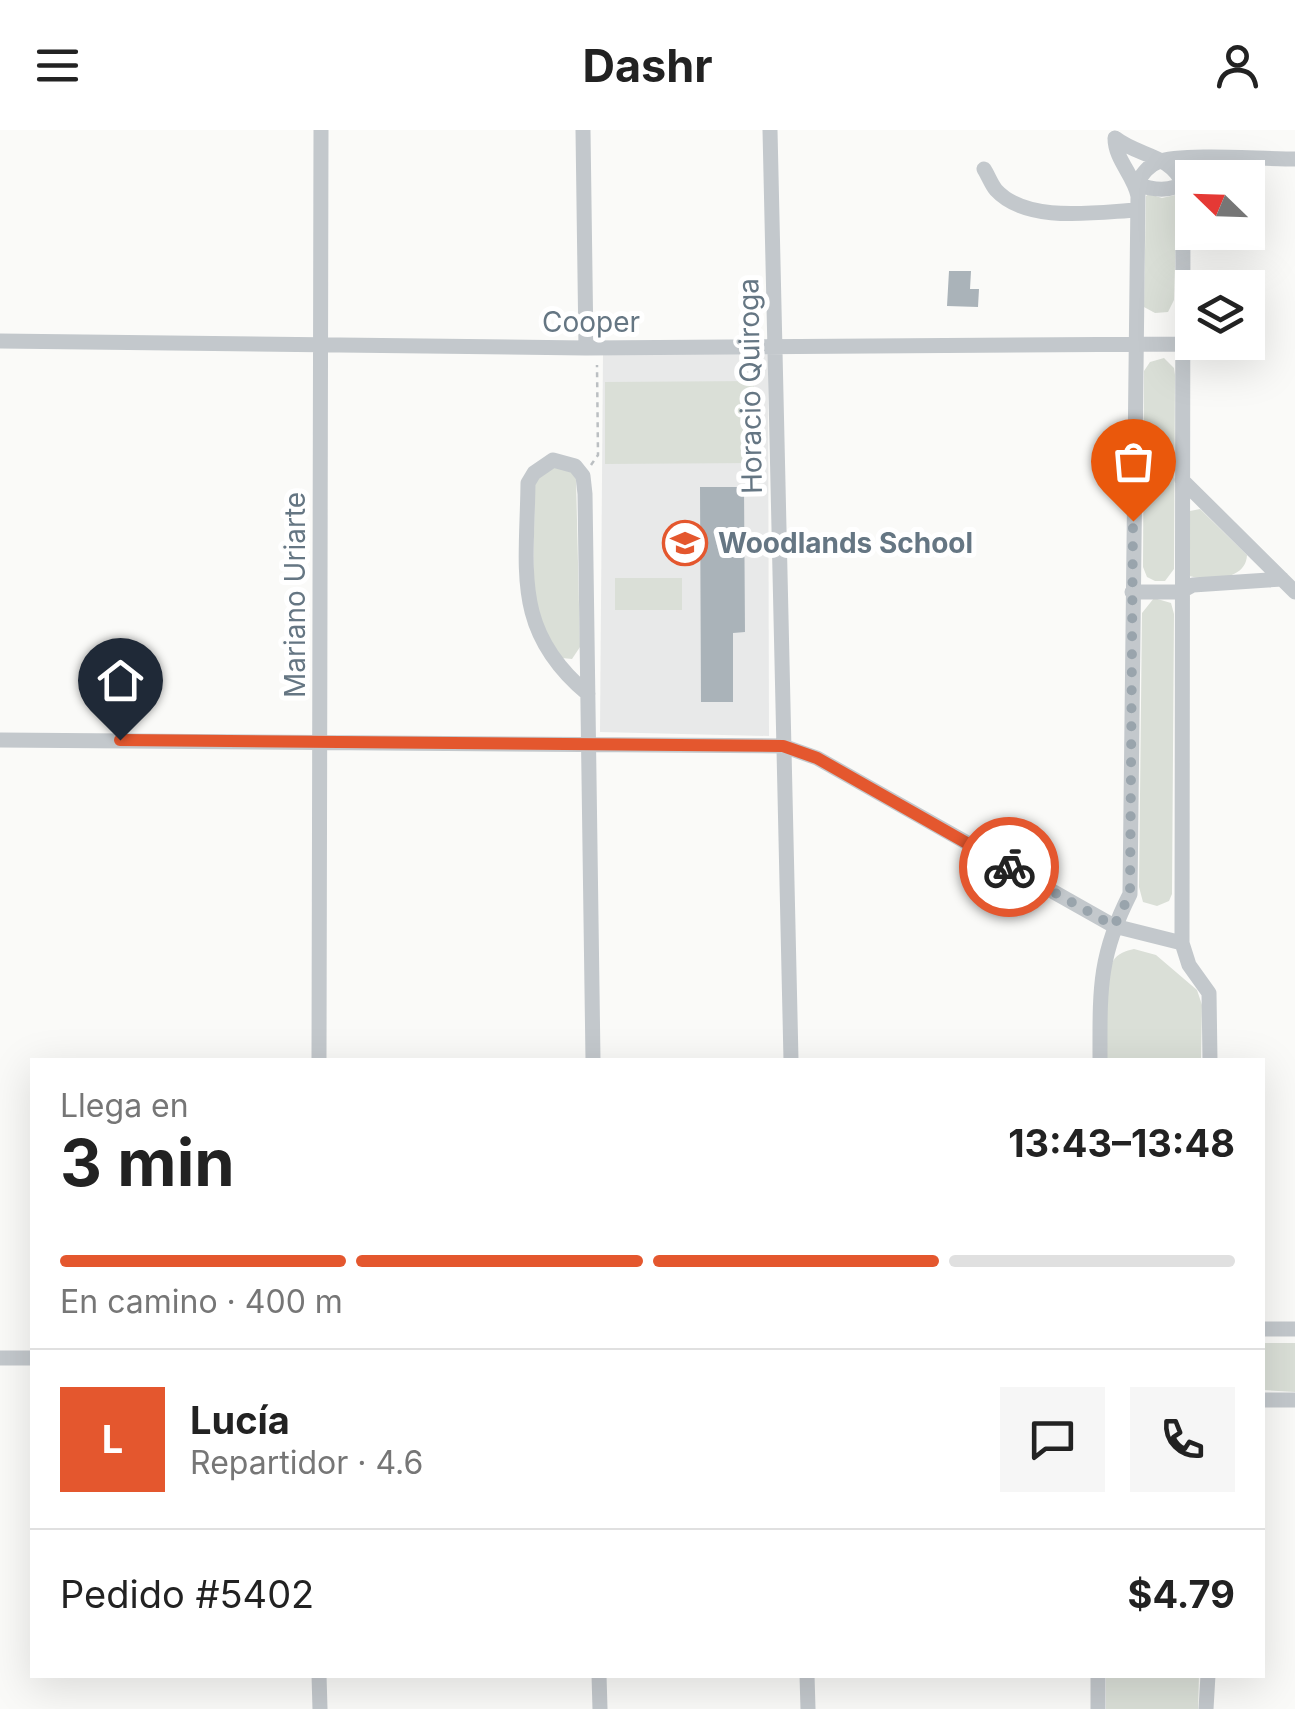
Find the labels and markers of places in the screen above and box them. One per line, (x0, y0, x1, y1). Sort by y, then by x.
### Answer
pin (1091, 419, 1176, 522)
school or university icon: Woodlands School (662, 520, 708, 566)
place label: Woodlands School (718, 526, 973, 560)
pin (78, 638, 163, 741)

